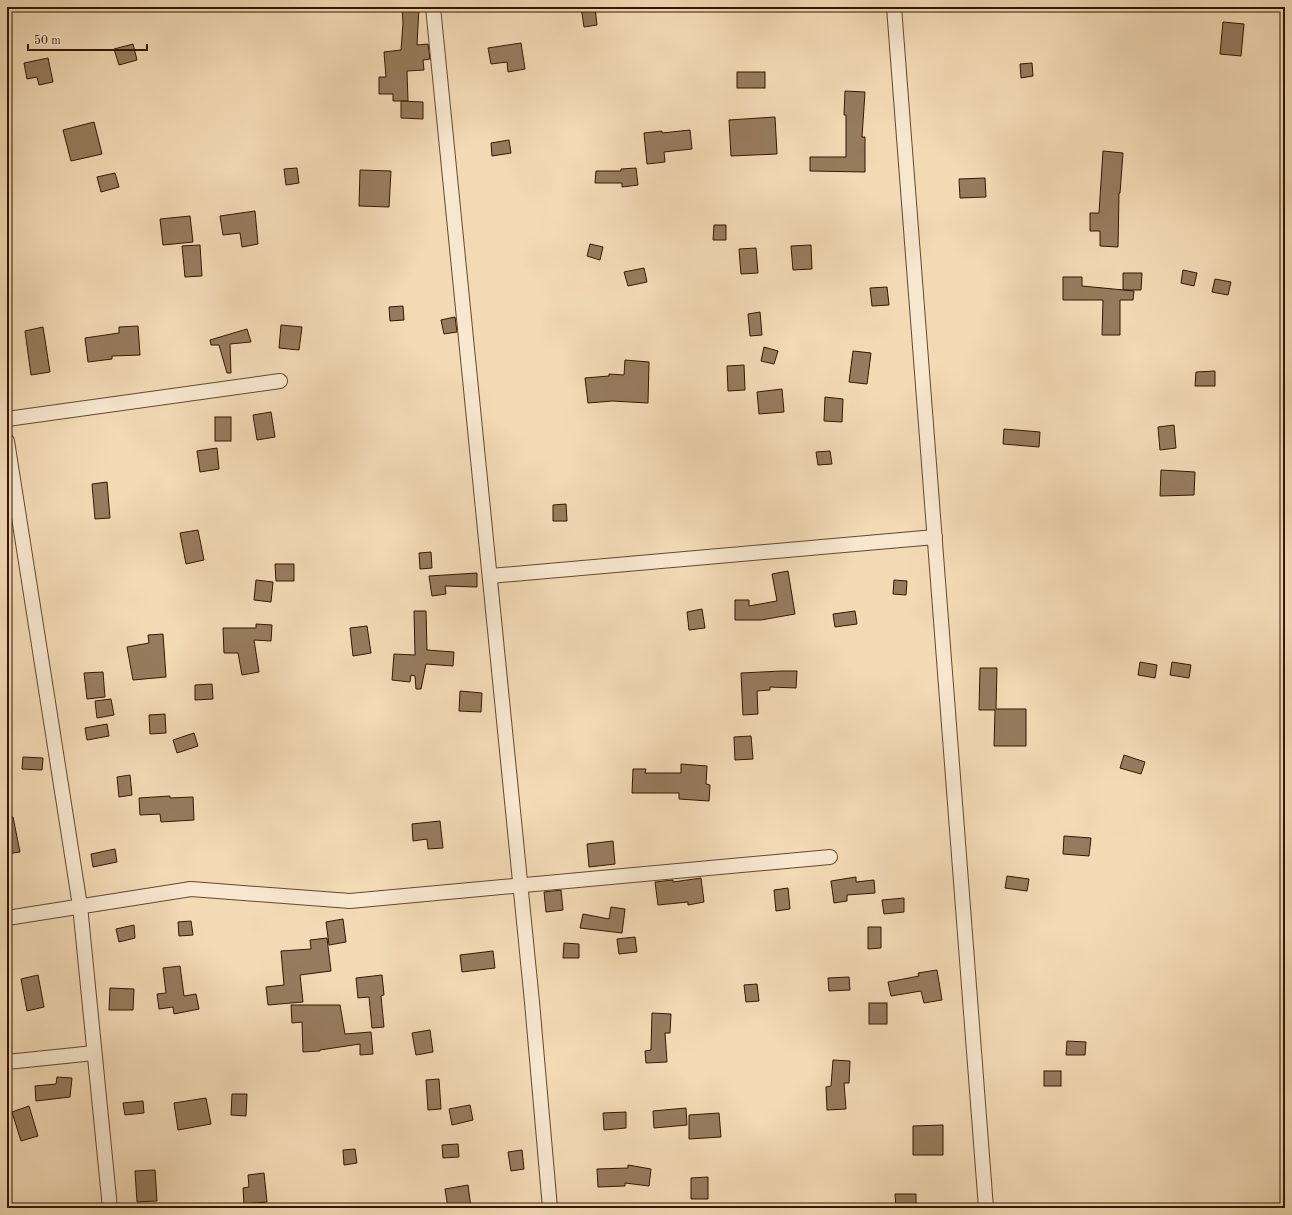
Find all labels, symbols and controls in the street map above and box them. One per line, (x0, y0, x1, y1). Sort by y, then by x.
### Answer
scale bar (28, 26, 147, 52)
text: 50 m (34, 34, 61, 47)

